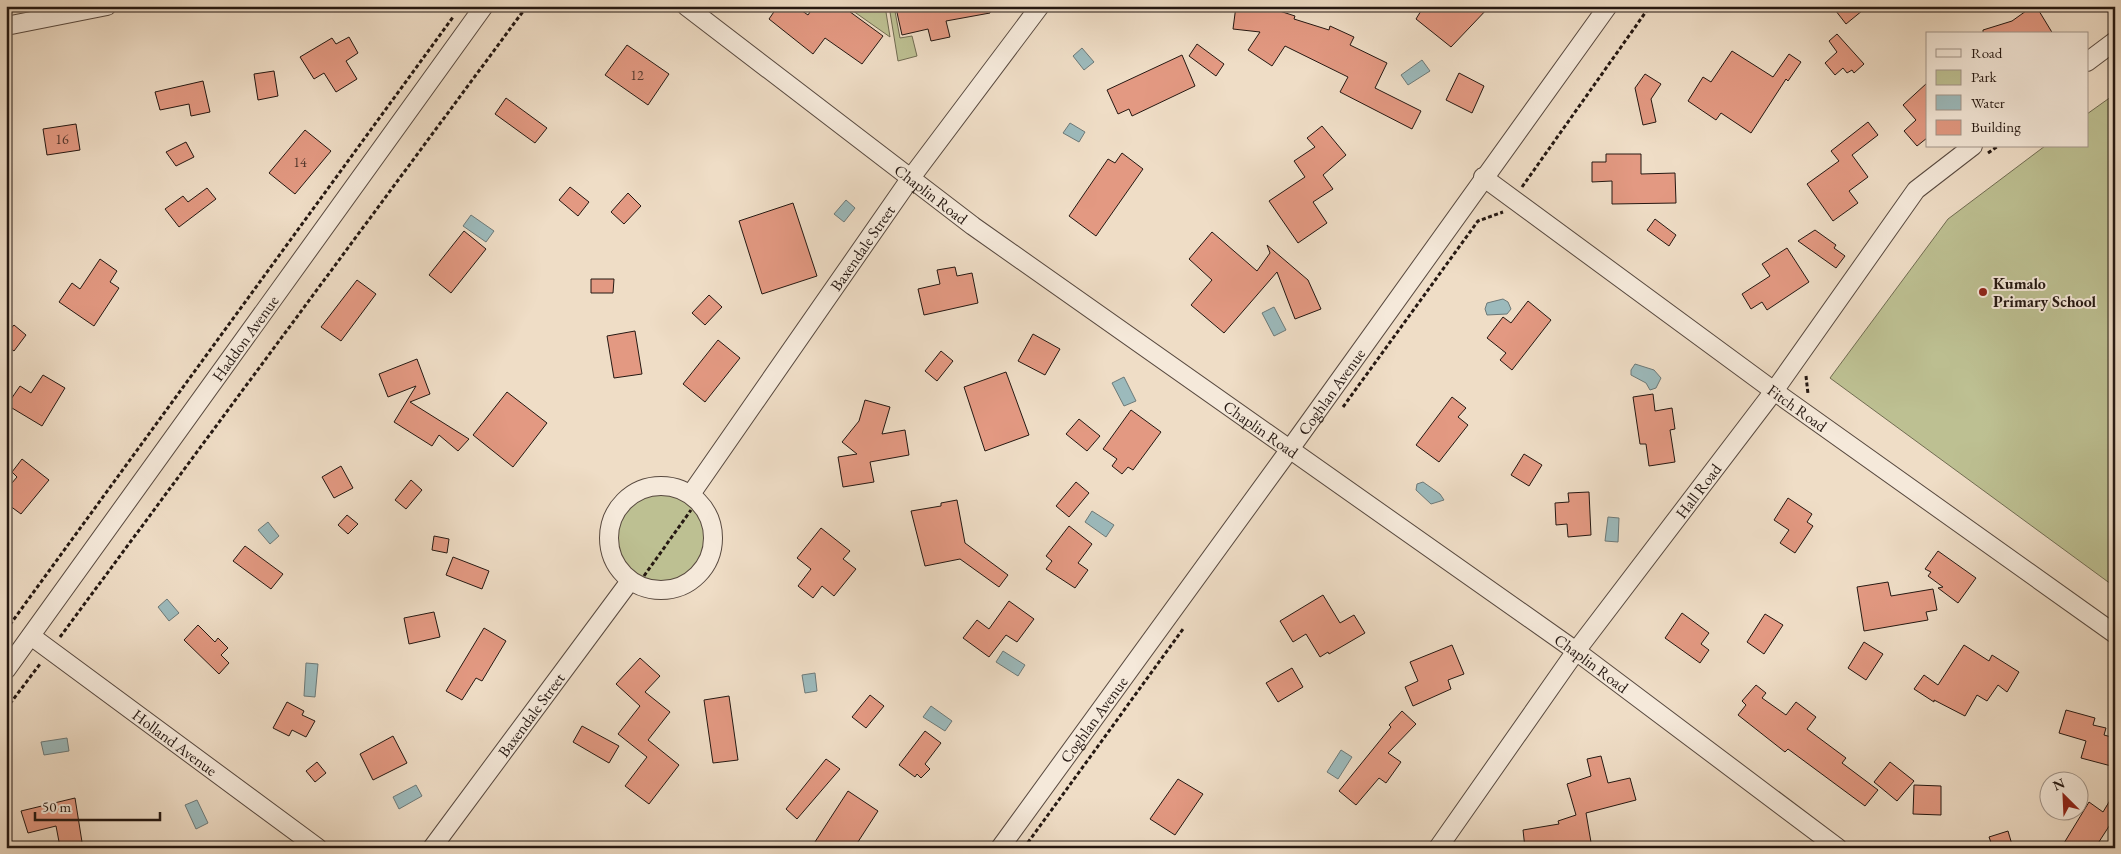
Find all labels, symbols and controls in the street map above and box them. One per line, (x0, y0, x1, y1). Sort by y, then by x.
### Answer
legend (1926, 32, 2088, 148)
text: Road (1971, 43, 2003, 62)
house number: 12 (630, 66, 644, 84)
text: Park (1971, 67, 1998, 86)
text: Water (1971, 93, 2005, 112)
text: Building (1971, 117, 2021, 136)
house number: 16 (55, 130, 69, 148)
house number: 14 (293, 153, 307, 171)
street label: Chaplin Road (890, 160, 973, 230)
street label: Baxendale Street (825, 201, 900, 295)
place label: Kumalo Primary School (1993, 273, 2096, 312)
marker: Kumalo Primary School (1977, 286, 1989, 298)
street label: Haddon Avenue (207, 291, 283, 386)
street label: Coghlan Avenue (1293, 344, 1370, 440)
street label: Fitch Road (1763, 380, 1832, 437)
street label: Chaplin Road (1219, 396, 1303, 464)
street label: Hall Road (1671, 459, 1727, 523)
street label: Chaplin Road (1550, 629, 1633, 698)
street label: Baxendale Street (493, 669, 569, 761)
street label: Coghlan Avenue (1055, 672, 1132, 767)
street label: Holland Avenue (128, 704, 221, 781)
north arrow (2038, 772, 2088, 822)
text: N (2050, 773, 2068, 795)
scale bar (35, 789, 160, 821)
text: 50 m (42, 797, 71, 816)

